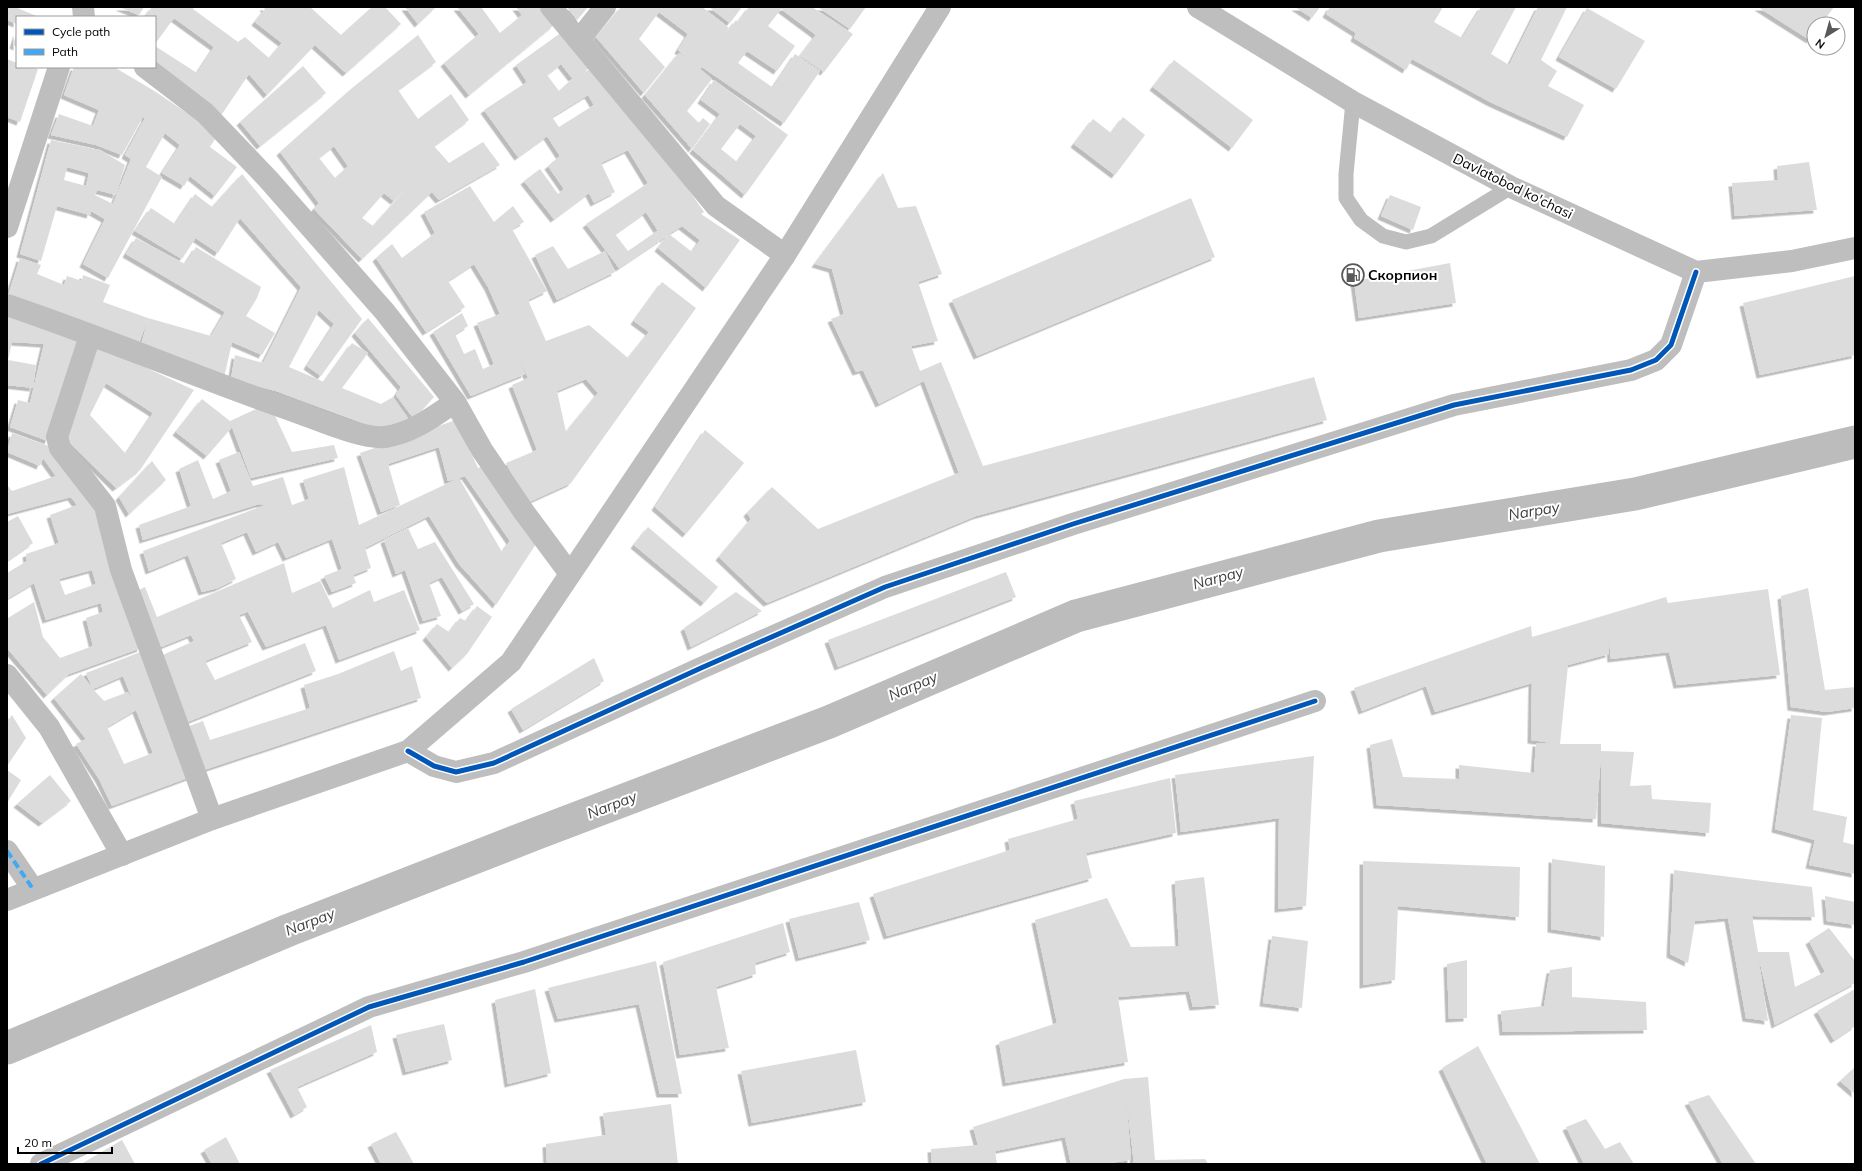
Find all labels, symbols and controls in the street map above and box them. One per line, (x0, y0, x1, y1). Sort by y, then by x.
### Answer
legend (16, 16, 156, 68)
north arrow (1806, 16, 1846, 56)
text: Cycle path (52, 24, 110, 39)
text: N (1812, 36, 1828, 52)
text: Path (52, 44, 78, 59)
street label: Davlatobod ko'chasi (1450, 149, 1576, 223)
fuel station icon: Скорпион (1340, 262, 1366, 288)
place label: Скорпион (1368, 266, 1437, 284)
water label: Narpay (1507, 497, 1562, 524)
water label: Narpay (1191, 561, 1246, 593)
water label: Narpay (885, 666, 941, 704)
water label: Narpay (584, 786, 640, 823)
water label: Narpay (282, 903, 338, 940)
scale bar (18, 1129, 112, 1155)
text: 20 m (24, 1135, 52, 1150)

